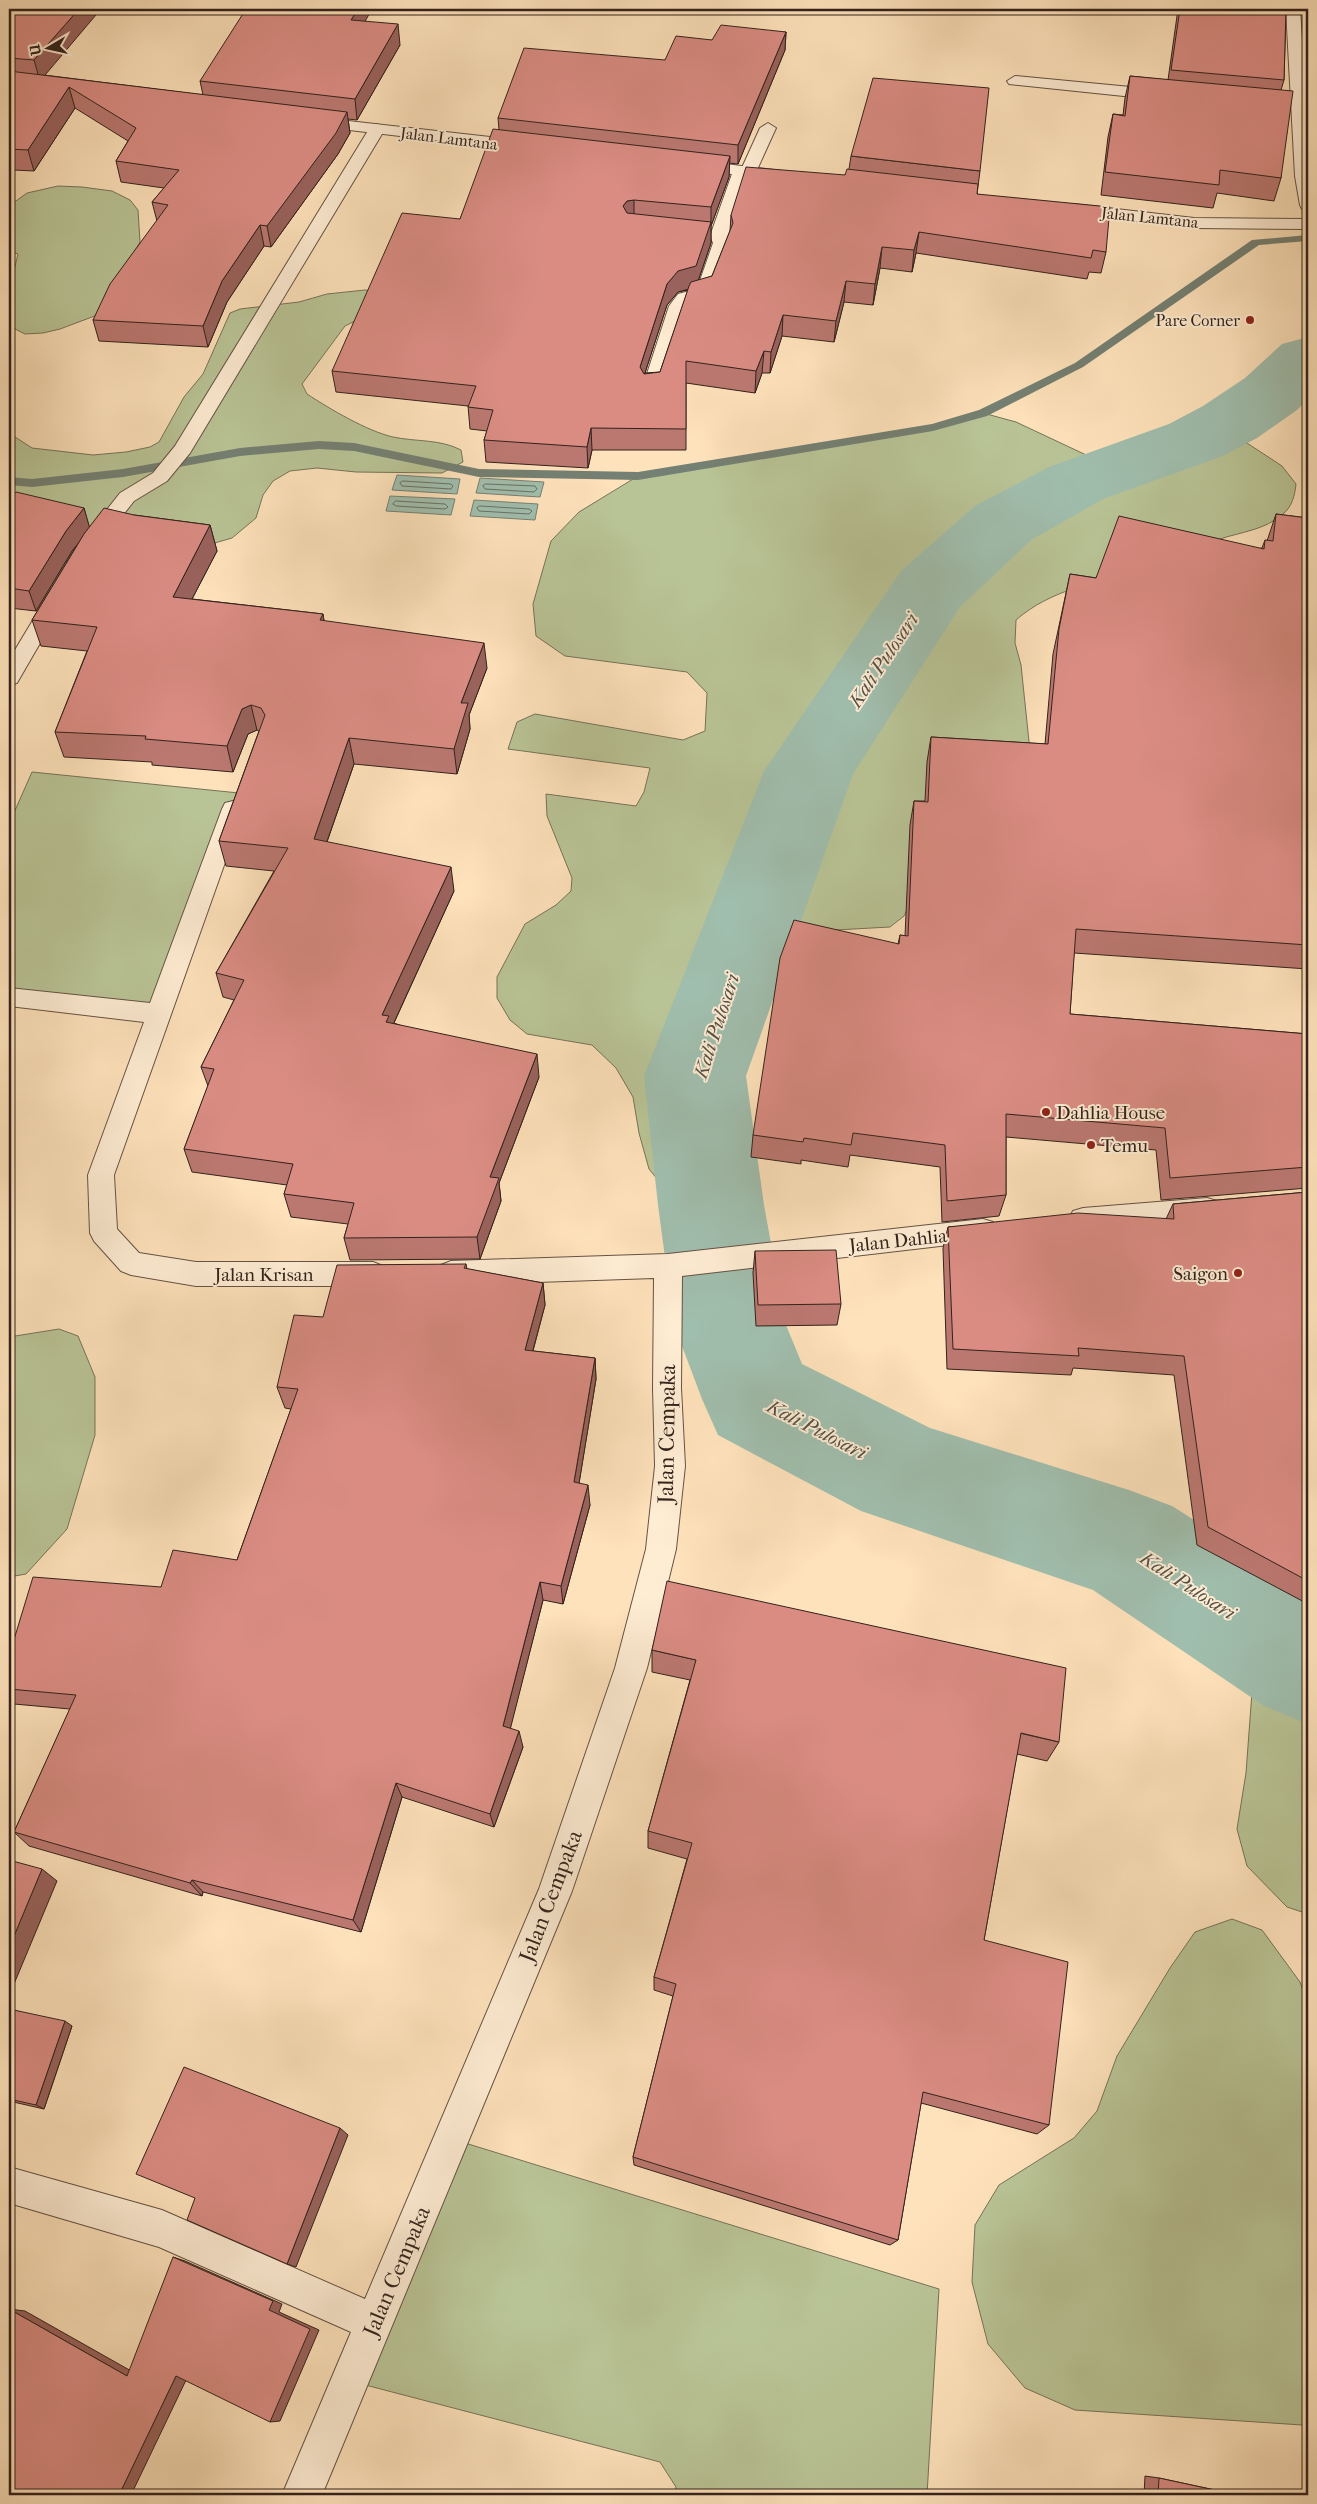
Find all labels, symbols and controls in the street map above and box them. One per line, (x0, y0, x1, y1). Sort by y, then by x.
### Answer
north arrow (22, 22, 72, 72)
text: U (26, 43, 45, 58)
street label: Jalan Lamtana (397, 123, 499, 154)
street label: Jalan Lamtana (1098, 203, 1200, 232)
place label: Pare Corner (1156, 311, 1240, 330)
marker: Pare Corner (1244, 314, 1256, 326)
water label: Kali Pulosari (842, 608, 924, 713)
water label: Kali Pulosari (688, 970, 745, 1083)
place label: Dahlia House (1056, 1102, 1165, 1124)
marker: Dahlia House (1040, 1106, 1052, 1118)
place label: Temu (1101, 1135, 1148, 1157)
marker: Temu (1085, 1139, 1097, 1151)
street label: Jalan Dahlia (846, 1225, 948, 1257)
place label: Saigon (1173, 1263, 1228, 1285)
street label: Jalan Krisan (212, 1264, 314, 1286)
marker: Saigon (1232, 1267, 1244, 1279)
street label: Jalan Cempaka (653, 1363, 681, 1506)
water label: Kali Pulosari (761, 1394, 872, 1465)
water label: Kali Pulosari (1134, 1545, 1241, 1625)
street label: Jalan Cempaka (513, 1826, 588, 1968)
street label: Jalan Cempaka (357, 2201, 436, 2342)

